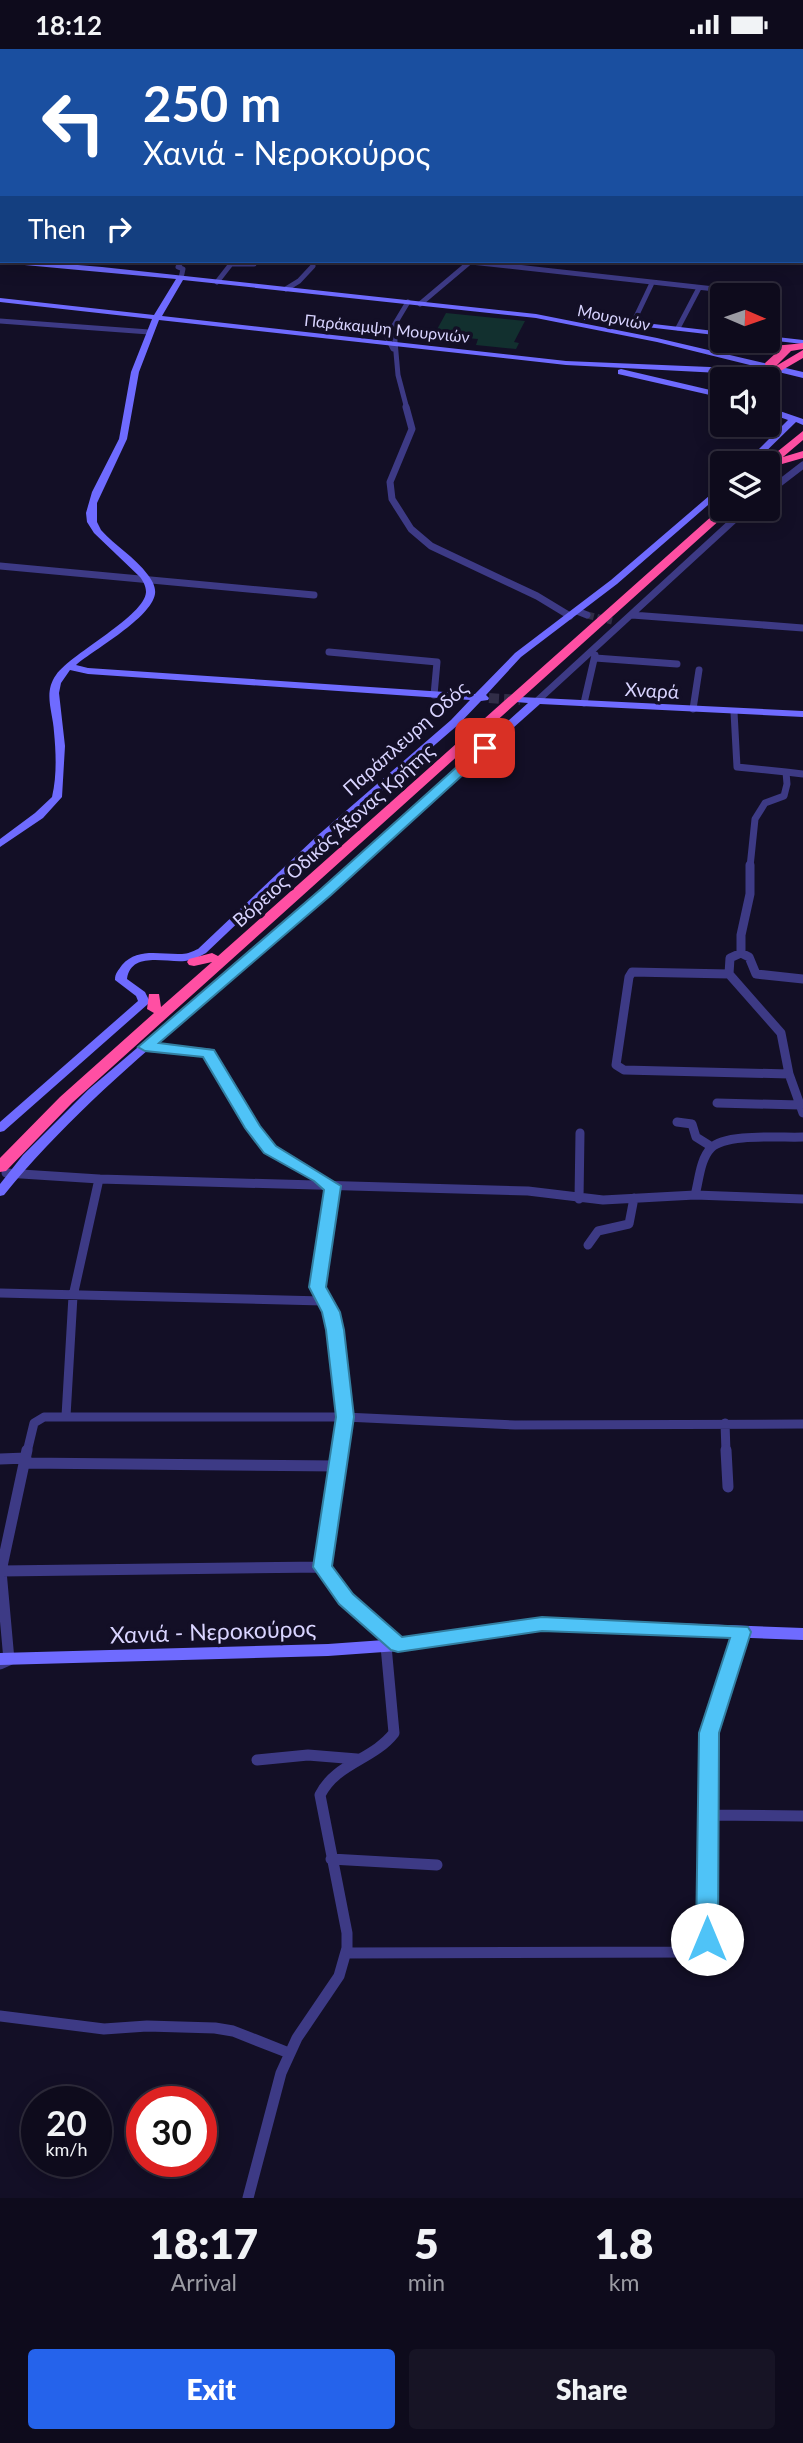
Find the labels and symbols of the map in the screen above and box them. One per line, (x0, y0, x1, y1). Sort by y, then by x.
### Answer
north arrow (710, 283, 780, 353)
street label: Μουρνιών (576, 300, 652, 334)
street label: Παράκαμψη Μουρνιών (303, 310, 471, 346)
street label: Παράπλευρη Οδός (338, 676, 472, 800)
street label: Χναρά (624, 677, 680, 703)
pin (455, 718, 515, 778)
street label: Βόρειος Οδικός Άξονας Κρήτης (228, 738, 439, 932)
street label: Χανιά - Νεροκούρος (109, 1613, 317, 1649)
position arrow (670, 1902, 744, 1976)
speed limit sign: 30 (126, 2086, 217, 2177)

